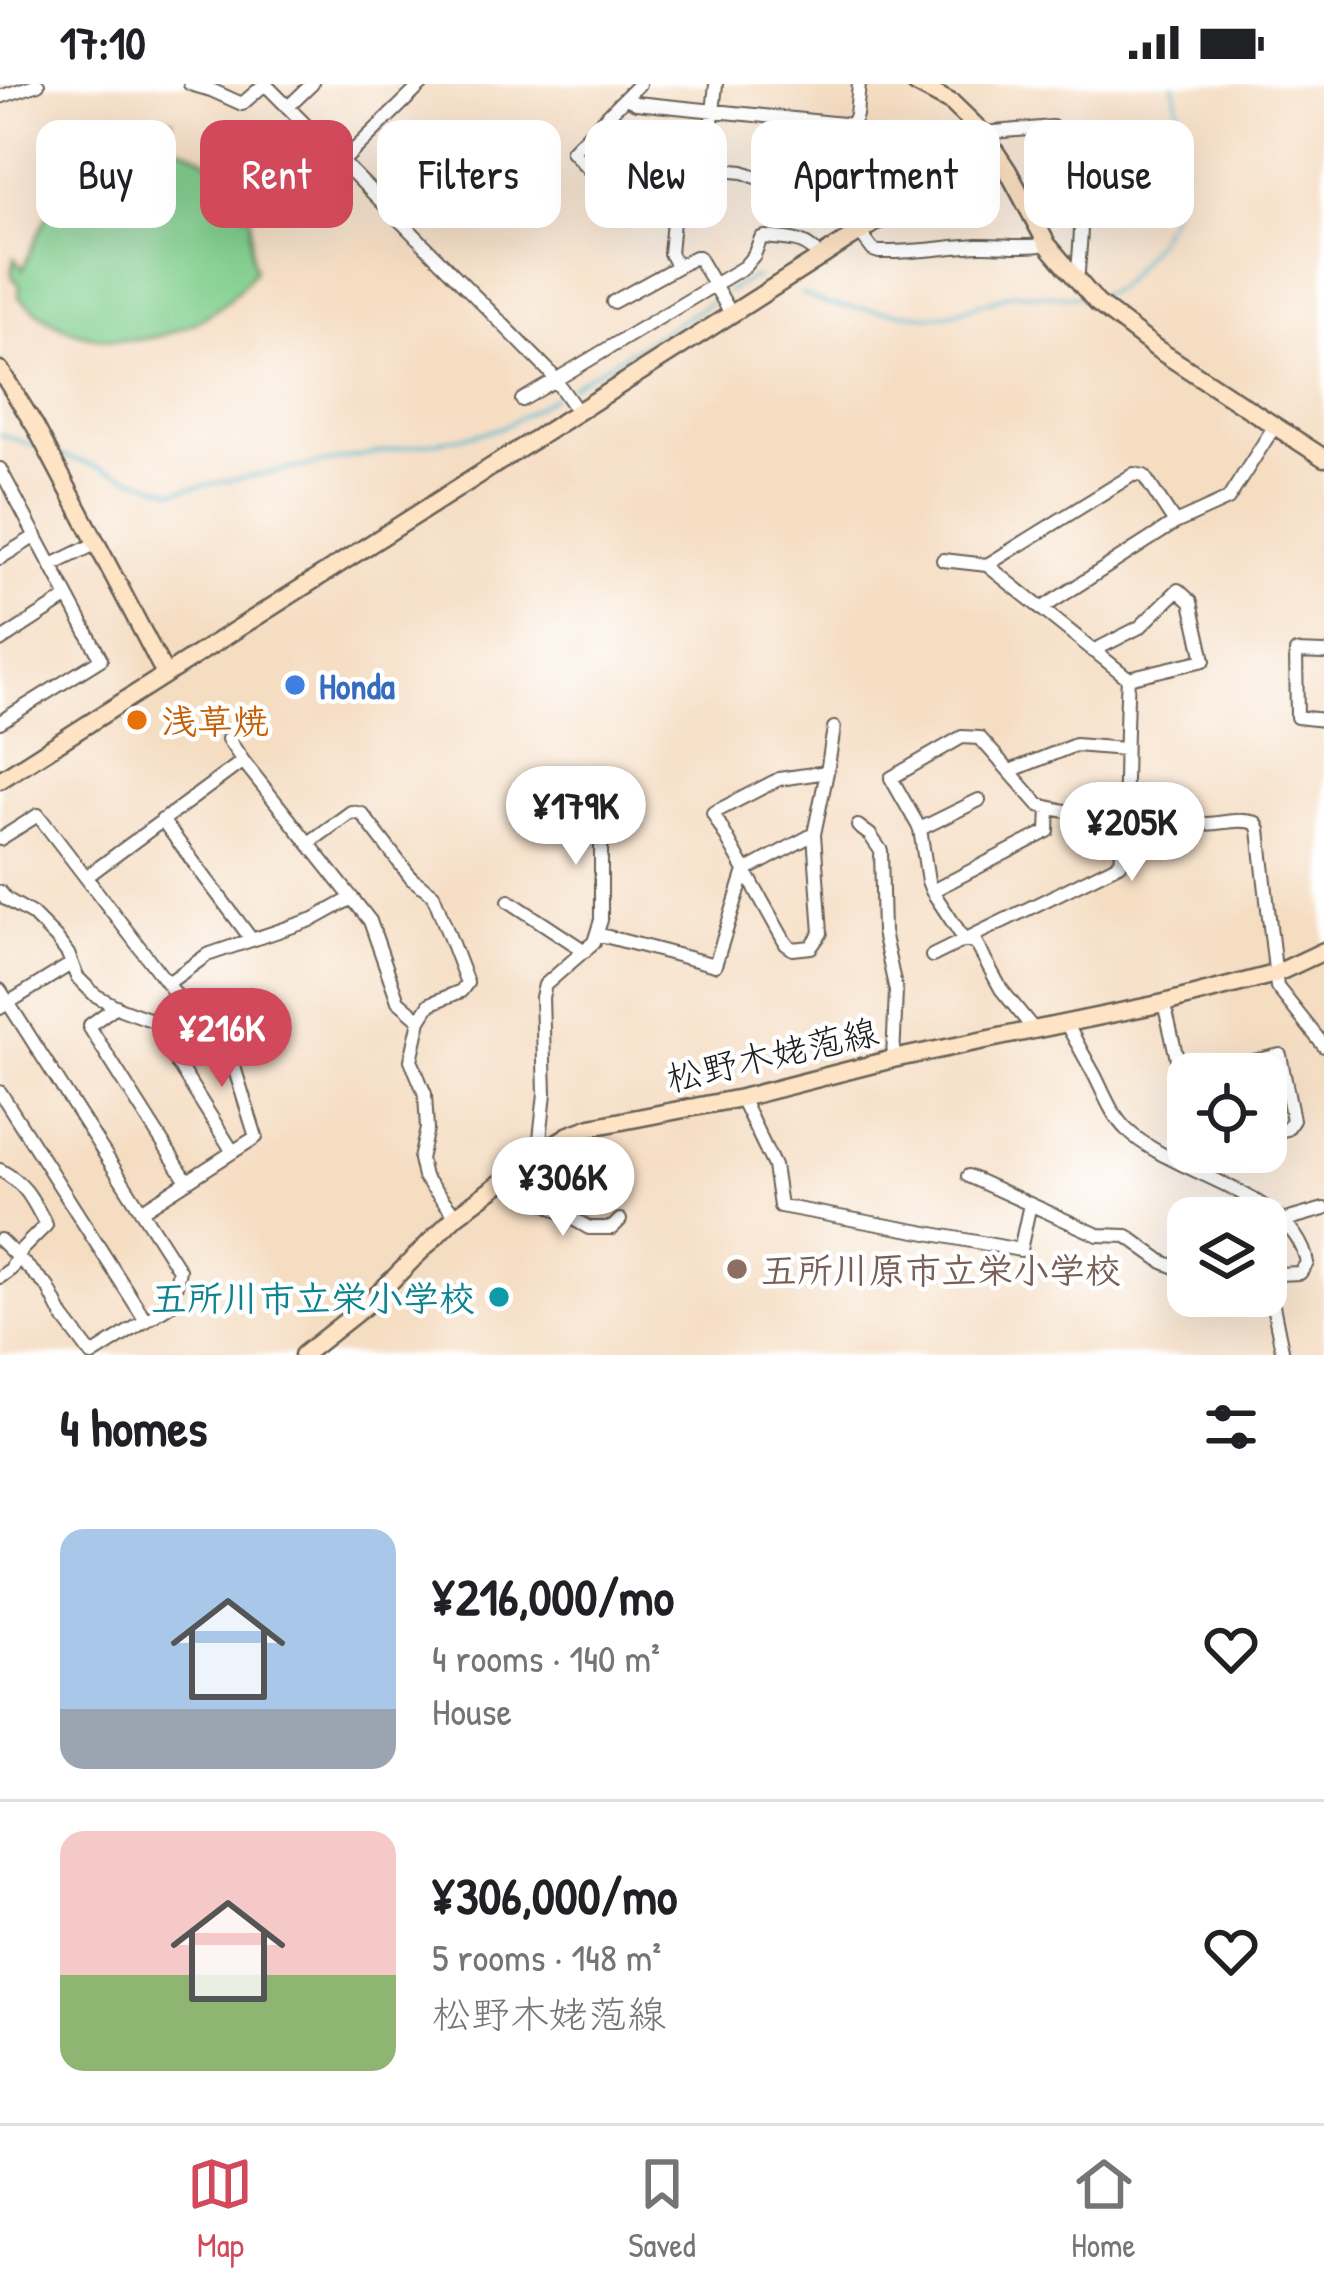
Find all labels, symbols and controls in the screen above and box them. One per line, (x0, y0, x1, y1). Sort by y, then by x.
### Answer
text: 17:10 (60, 12, 146, 73)
chip: Buy (36, 120, 176, 228)
chip: Rent (200, 120, 353, 228)
chip: Filters (377, 120, 561, 228)
chip: New (585, 120, 727, 228)
chip: Apartment (751, 120, 1000, 228)
chip: House (1024, 120, 1194, 228)
place label: Honda (319, 661, 395, 710)
marker: Honda (282, 672, 308, 698)
place label: 浅草焼 (161, 696, 269, 745)
marker: 浅草焼 (124, 707, 150, 733)
pin: ¥179K (492, 766, 660, 868)
text: ¥179K (533, 778, 619, 831)
pin: ¥205K (1048, 782, 1216, 884)
text: ¥205K (1087, 794, 1177, 847)
pin: ¥216K (138, 988, 306, 1090)
text: ¥216K (179, 1000, 265, 1053)
street label: 松野木姥萢線 (661, 1006, 883, 1102)
map controls (1167, 1053, 1287, 1317)
button: locate (1167, 1053, 1287, 1173)
pin: ¥306K (479, 1137, 647, 1239)
text: ¥306K (519, 1149, 608, 1202)
button: layers (1167, 1197, 1287, 1317)
place label: 五所川原市立栄小学校 (761, 1245, 1121, 1294)
marker: 五所川原市立栄小学校 (724, 1256, 750, 1282)
place label: 五所川市立栄小学校 (151, 1273, 475, 1322)
marker: 五所川市立栄小学校 (486, 1284, 512, 1310)
text: 4 homes (60, 1393, 207, 1462)
icon: filters (1198, 1394, 1264, 1460)
text: ¥216,000/mo (432, 1562, 674, 1631)
icon: home (156, 1577, 300, 1721)
icon: heart (1198, 1616, 1264, 1682)
text: 4 rooms · 140 m² (432, 1631, 660, 1684)
text: House (432, 1684, 512, 1737)
text: ¥306,000/mo (432, 1861, 677, 1930)
icon: home (156, 1879, 300, 2023)
icon: heart (1198, 1918, 1264, 1984)
text: 5 rooms · 148 m² (432, 1930, 661, 1983)
text: 松野木姥萢線 (432, 1987, 666, 2040)
tab: Map (187, 2151, 253, 2267)
tab: Saved (628, 2151, 696, 2267)
tab: Home (1071, 2151, 1137, 2267)

